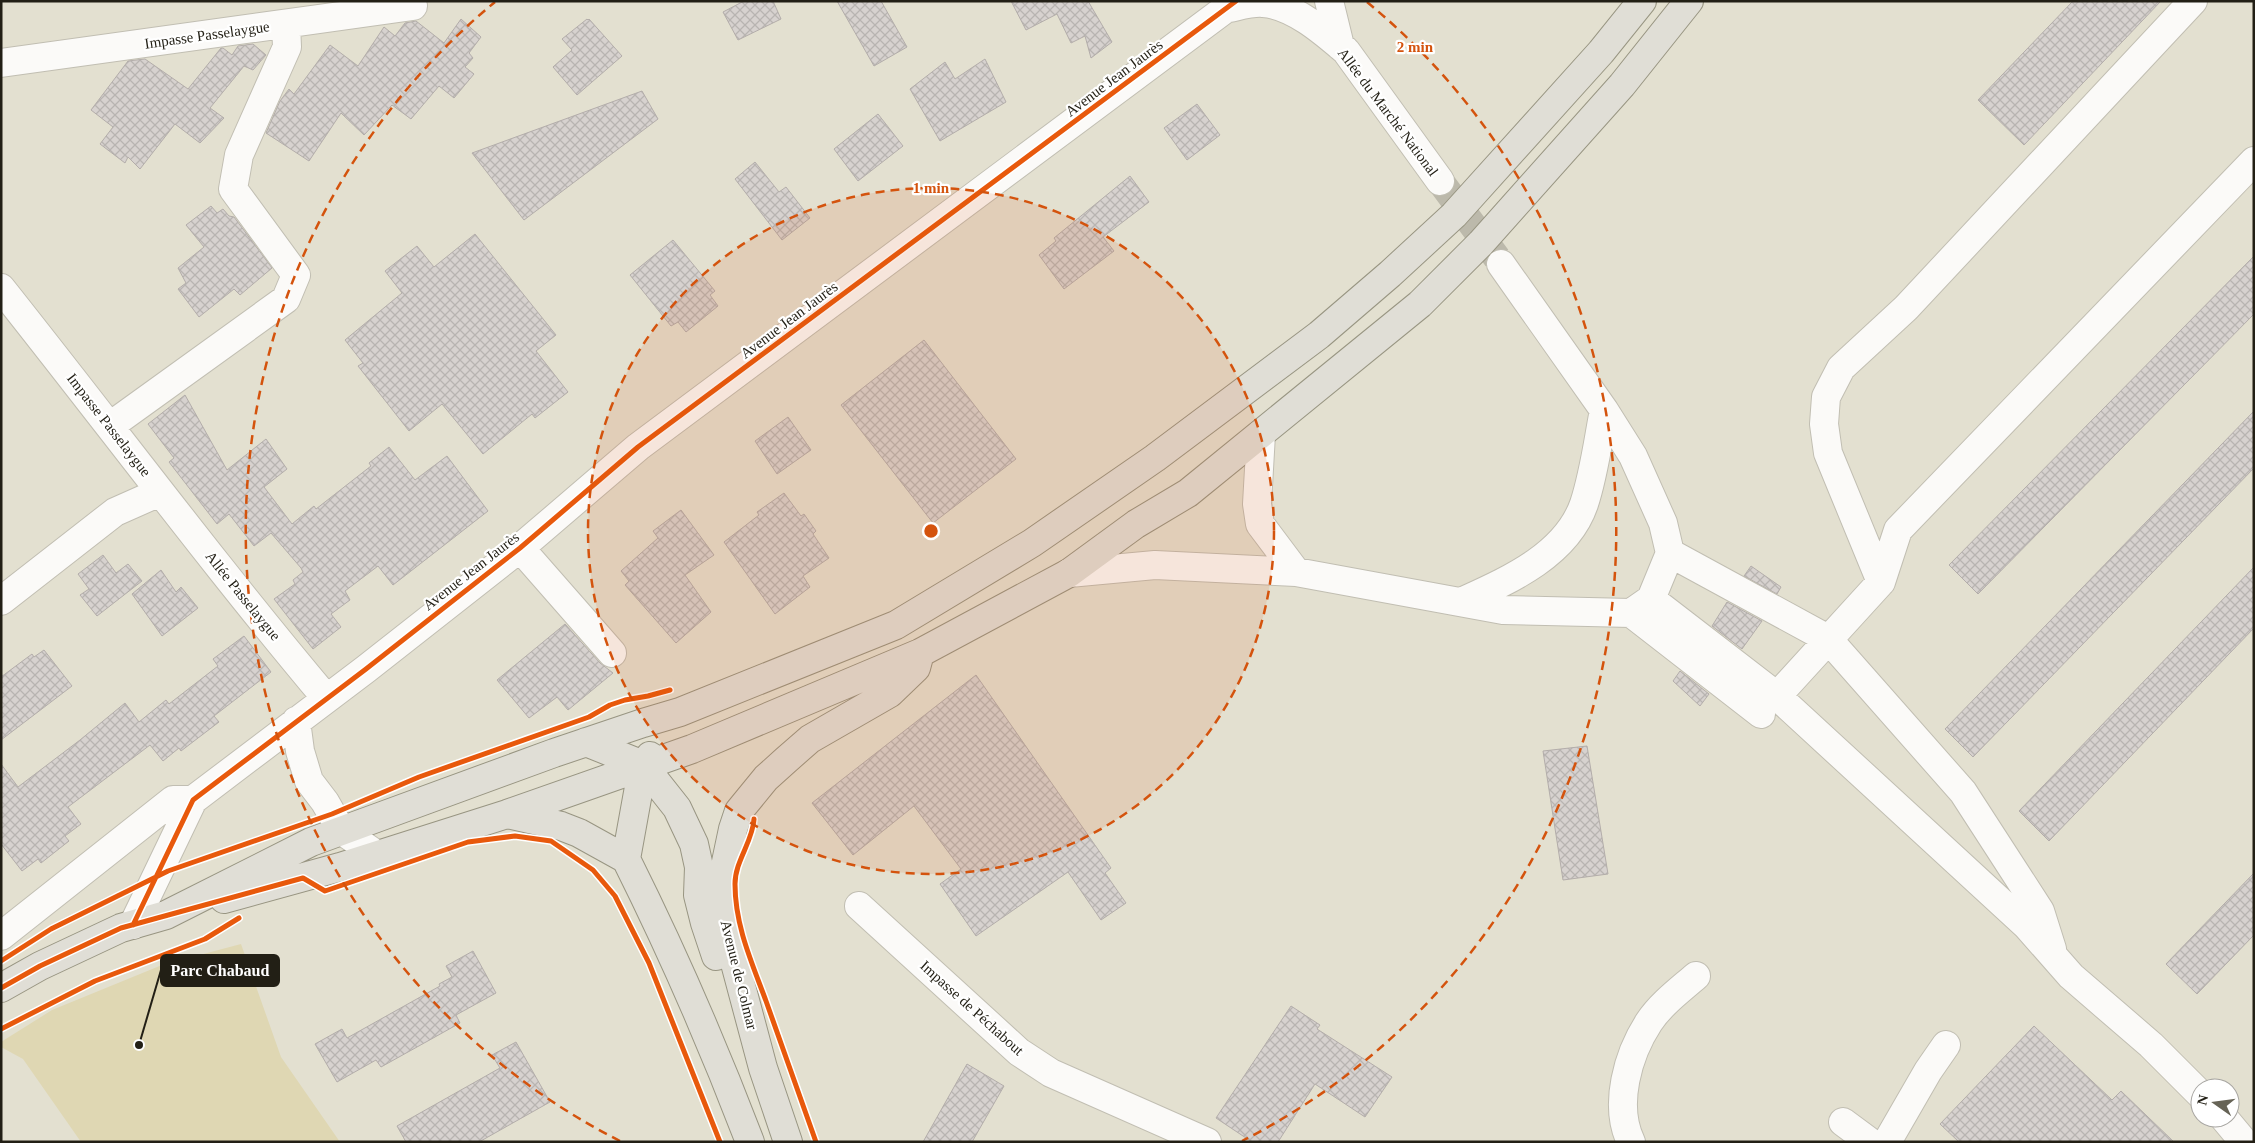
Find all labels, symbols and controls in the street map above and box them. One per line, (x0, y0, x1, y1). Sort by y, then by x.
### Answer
street label: Impasse Passelaygue (143, 18, 271, 52)
street label: Avenue Jean Jaurès (1062, 36, 1166, 120)
text: 2 min (1397, 39, 1434, 55)
street label: Allée du Marché National (1335, 45, 1441, 179)
text: 1 min (913, 180, 950, 196)
street label: Avenue Jean Jaurès (737, 278, 841, 362)
street label: Impasse Passelaygue (64, 370, 154, 480)
centre of rings (922, 522, 940, 540)
street label: Avenue Jean Jaurès (420, 529, 522, 613)
street label: Allée Passelaygue (202, 548, 284, 644)
street label: Avenue de Colmar (718, 919, 760, 1031)
callout: Parc Chabaud (161, 955, 279, 986)
street label: Impasse de Péchabout (917, 957, 1027, 1059)
text: Parc Chabaud (171, 962, 270, 979)
north arrow (2190, 1078, 2240, 1128)
text: N (2194, 1093, 2211, 1107)

